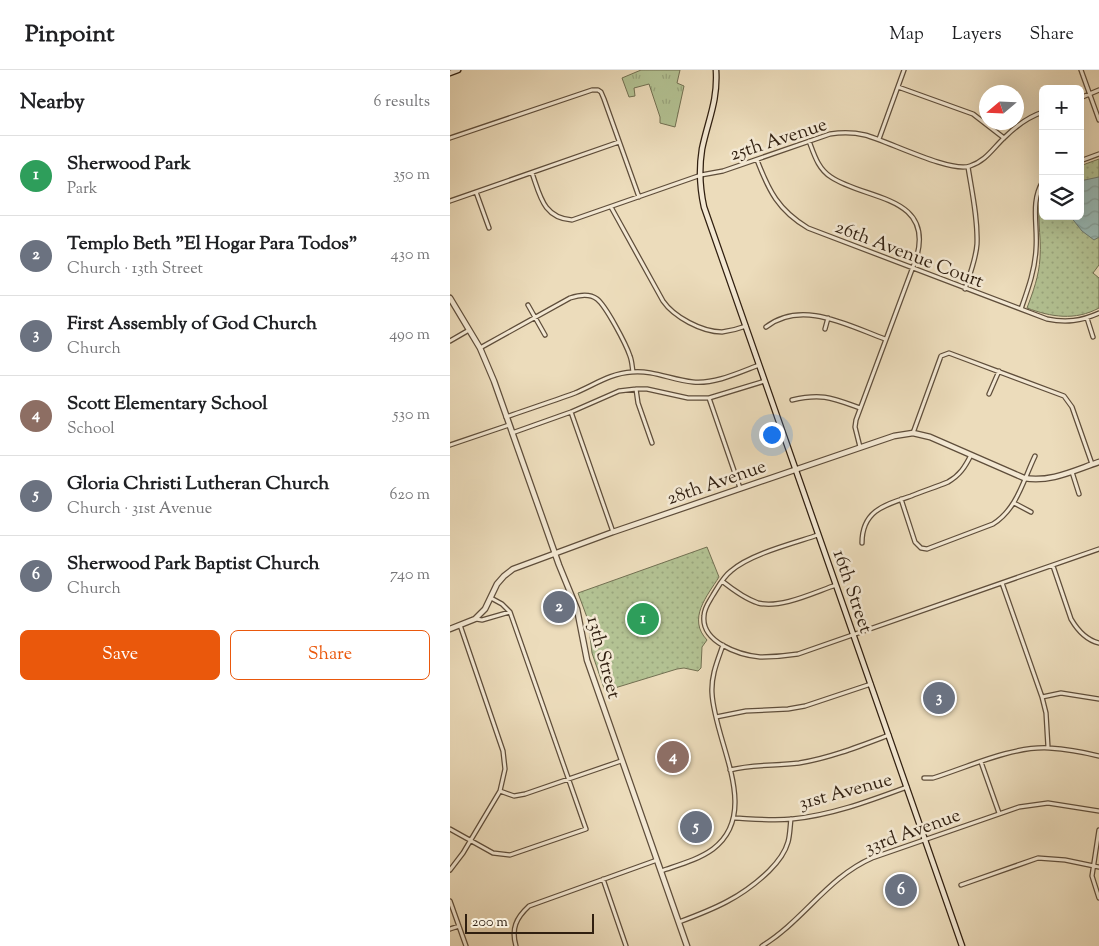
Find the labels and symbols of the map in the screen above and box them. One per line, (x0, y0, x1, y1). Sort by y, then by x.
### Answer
north arrow (979, 85, 1024, 130)
street label: 25th Avenue (727, 112, 831, 169)
street label: 26th Avenue Court (831, 215, 988, 296)
your location (759, 422, 785, 448)
street label: 28th Avenue (663, 454, 770, 513)
street label: 16th Street (825, 546, 879, 638)
pin: 2 (543, 588, 575, 626)
pin: 1 (627, 600, 659, 638)
street label: 13th Street (579, 613, 627, 703)
pin: 3 (923, 679, 955, 717)
pin: 4 (657, 738, 689, 776)
street label: 31st Avenue (796, 767, 895, 818)
street label: 33rd Avenue (861, 802, 965, 862)
pin: 5 (680, 808, 712, 846)
pin: 6 (885, 871, 917, 909)
scale bar (465, 911, 594, 934)

